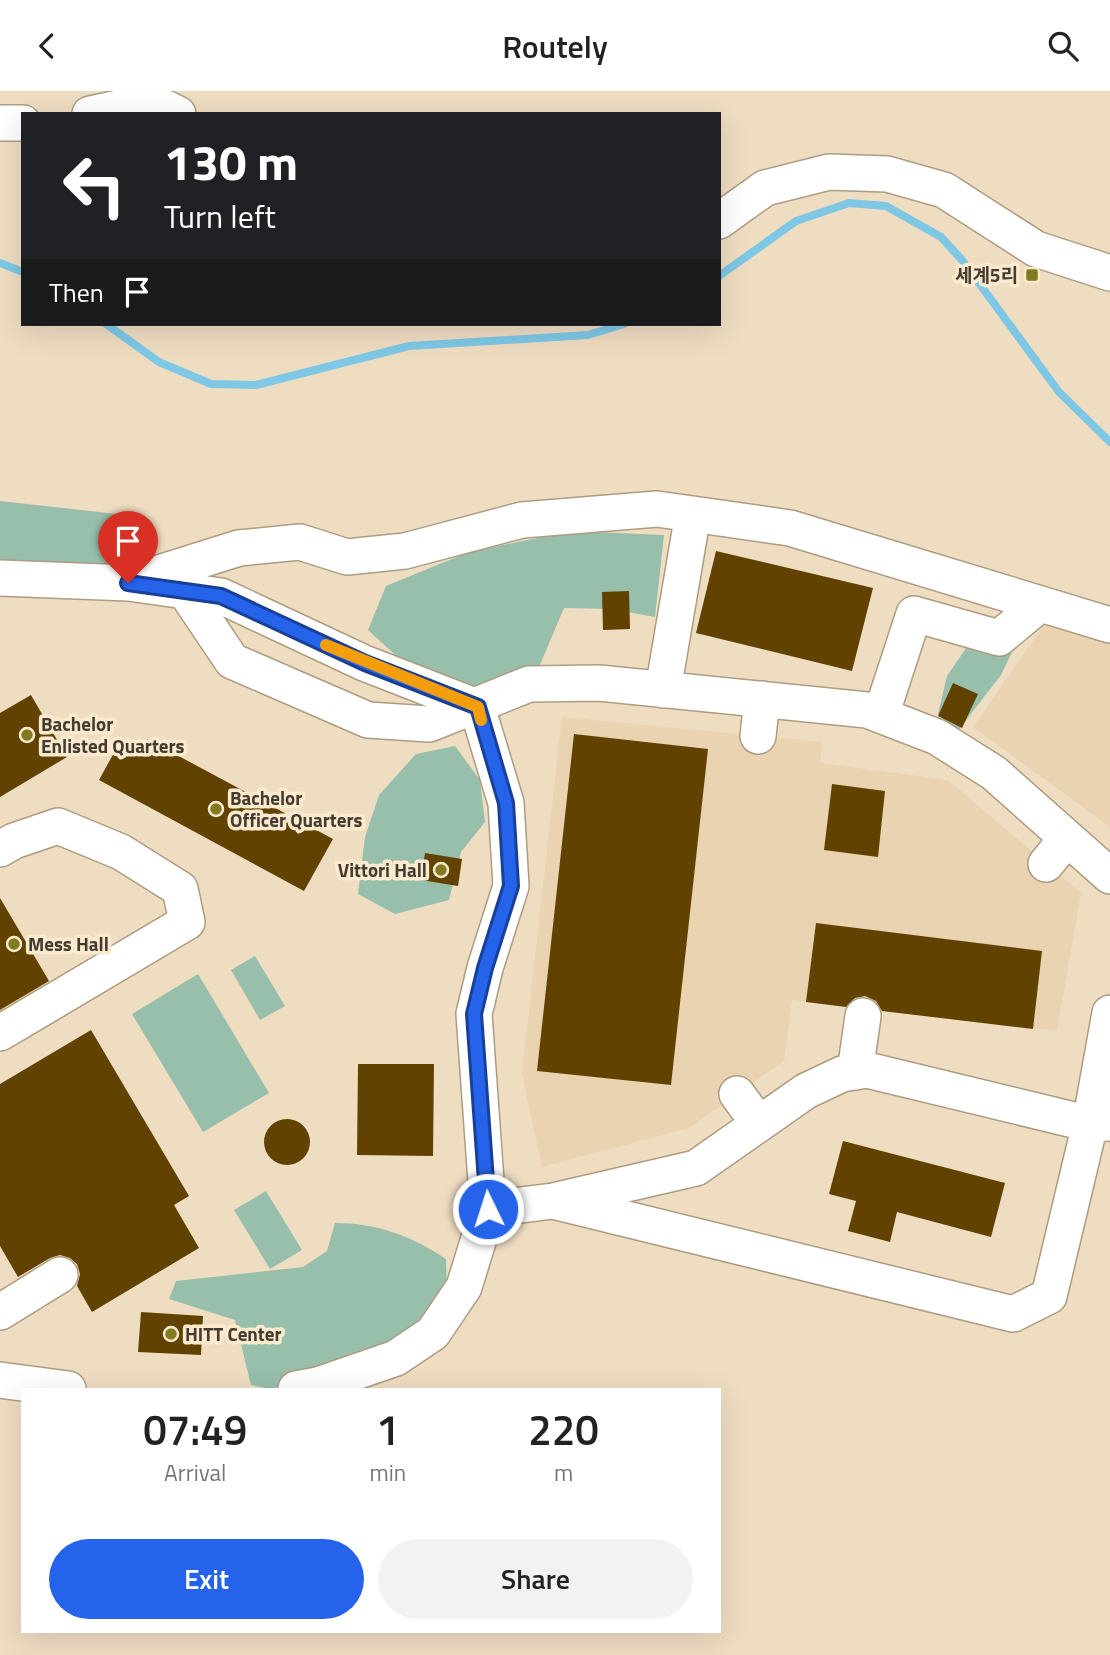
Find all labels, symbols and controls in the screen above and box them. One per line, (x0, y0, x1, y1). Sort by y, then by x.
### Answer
text: Routely (502, 22, 608, 70)
icon: back (28, 27, 66, 65)
icon: search (1044, 27, 1082, 65)
text: 130 m (164, 124, 298, 199)
icon: left (49, 140, 140, 231)
text: Turn left (164, 192, 276, 240)
place label: 세계5리 (955, 260, 1018, 289)
marker: 세계5리 (1024, 267, 1040, 283)
text: Then (49, 273, 104, 312)
icon: arrive (118, 273, 156, 311)
pin (98, 511, 158, 583)
icon: arrive (109, 522, 147, 560)
place label: Bachelor Enlisted Quarters (41, 709, 185, 760)
marker: Bachelor Enlisted Quarters (19, 727, 35, 743)
place label: Bachelor Officer Quarters (230, 783, 363, 834)
marker: Bachelor Officer Quarters (208, 801, 224, 817)
place label: Vittori Hall (338, 855, 427, 884)
marker: Vittori Hall (433, 862, 449, 878)
place label: Mess Hall (28, 929, 109, 958)
marker: Mess Hall (6, 936, 22, 952)
position arrow (451, 1172, 525, 1246)
place label: HITT Center (185, 1319, 282, 1348)
marker: HITT Center (163, 1326, 179, 1342)
text: 07:49 (143, 1397, 247, 1461)
text: 1 (376, 1397, 400, 1461)
text: 220 (528, 1397, 599, 1461)
text: Arrival (164, 1455, 226, 1490)
text: min (369, 1455, 406, 1490)
text: m (554, 1455, 573, 1490)
button: Exit (49, 1539, 364, 1619)
button: Share (378, 1539, 693, 1619)

